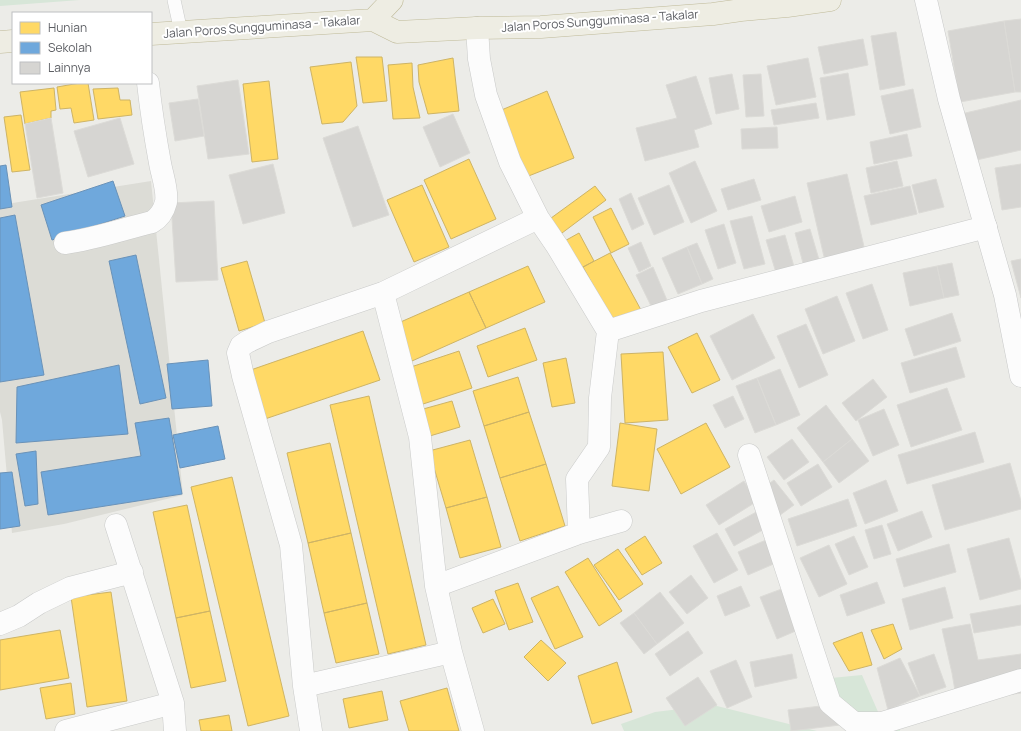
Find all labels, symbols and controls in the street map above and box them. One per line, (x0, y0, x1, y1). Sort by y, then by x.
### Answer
street label: Jalan Poros Sungguminasa - Takalar (501, 5, 700, 36)
street label: Jalan Poros Sungguminasa - Takalar (163, 11, 362, 42)
legend (12, 12, 152, 84)
text: Hunian (48, 19, 87, 36)
text: Sekolah (48, 39, 92, 56)
text: Lainnya (48, 59, 90, 76)

